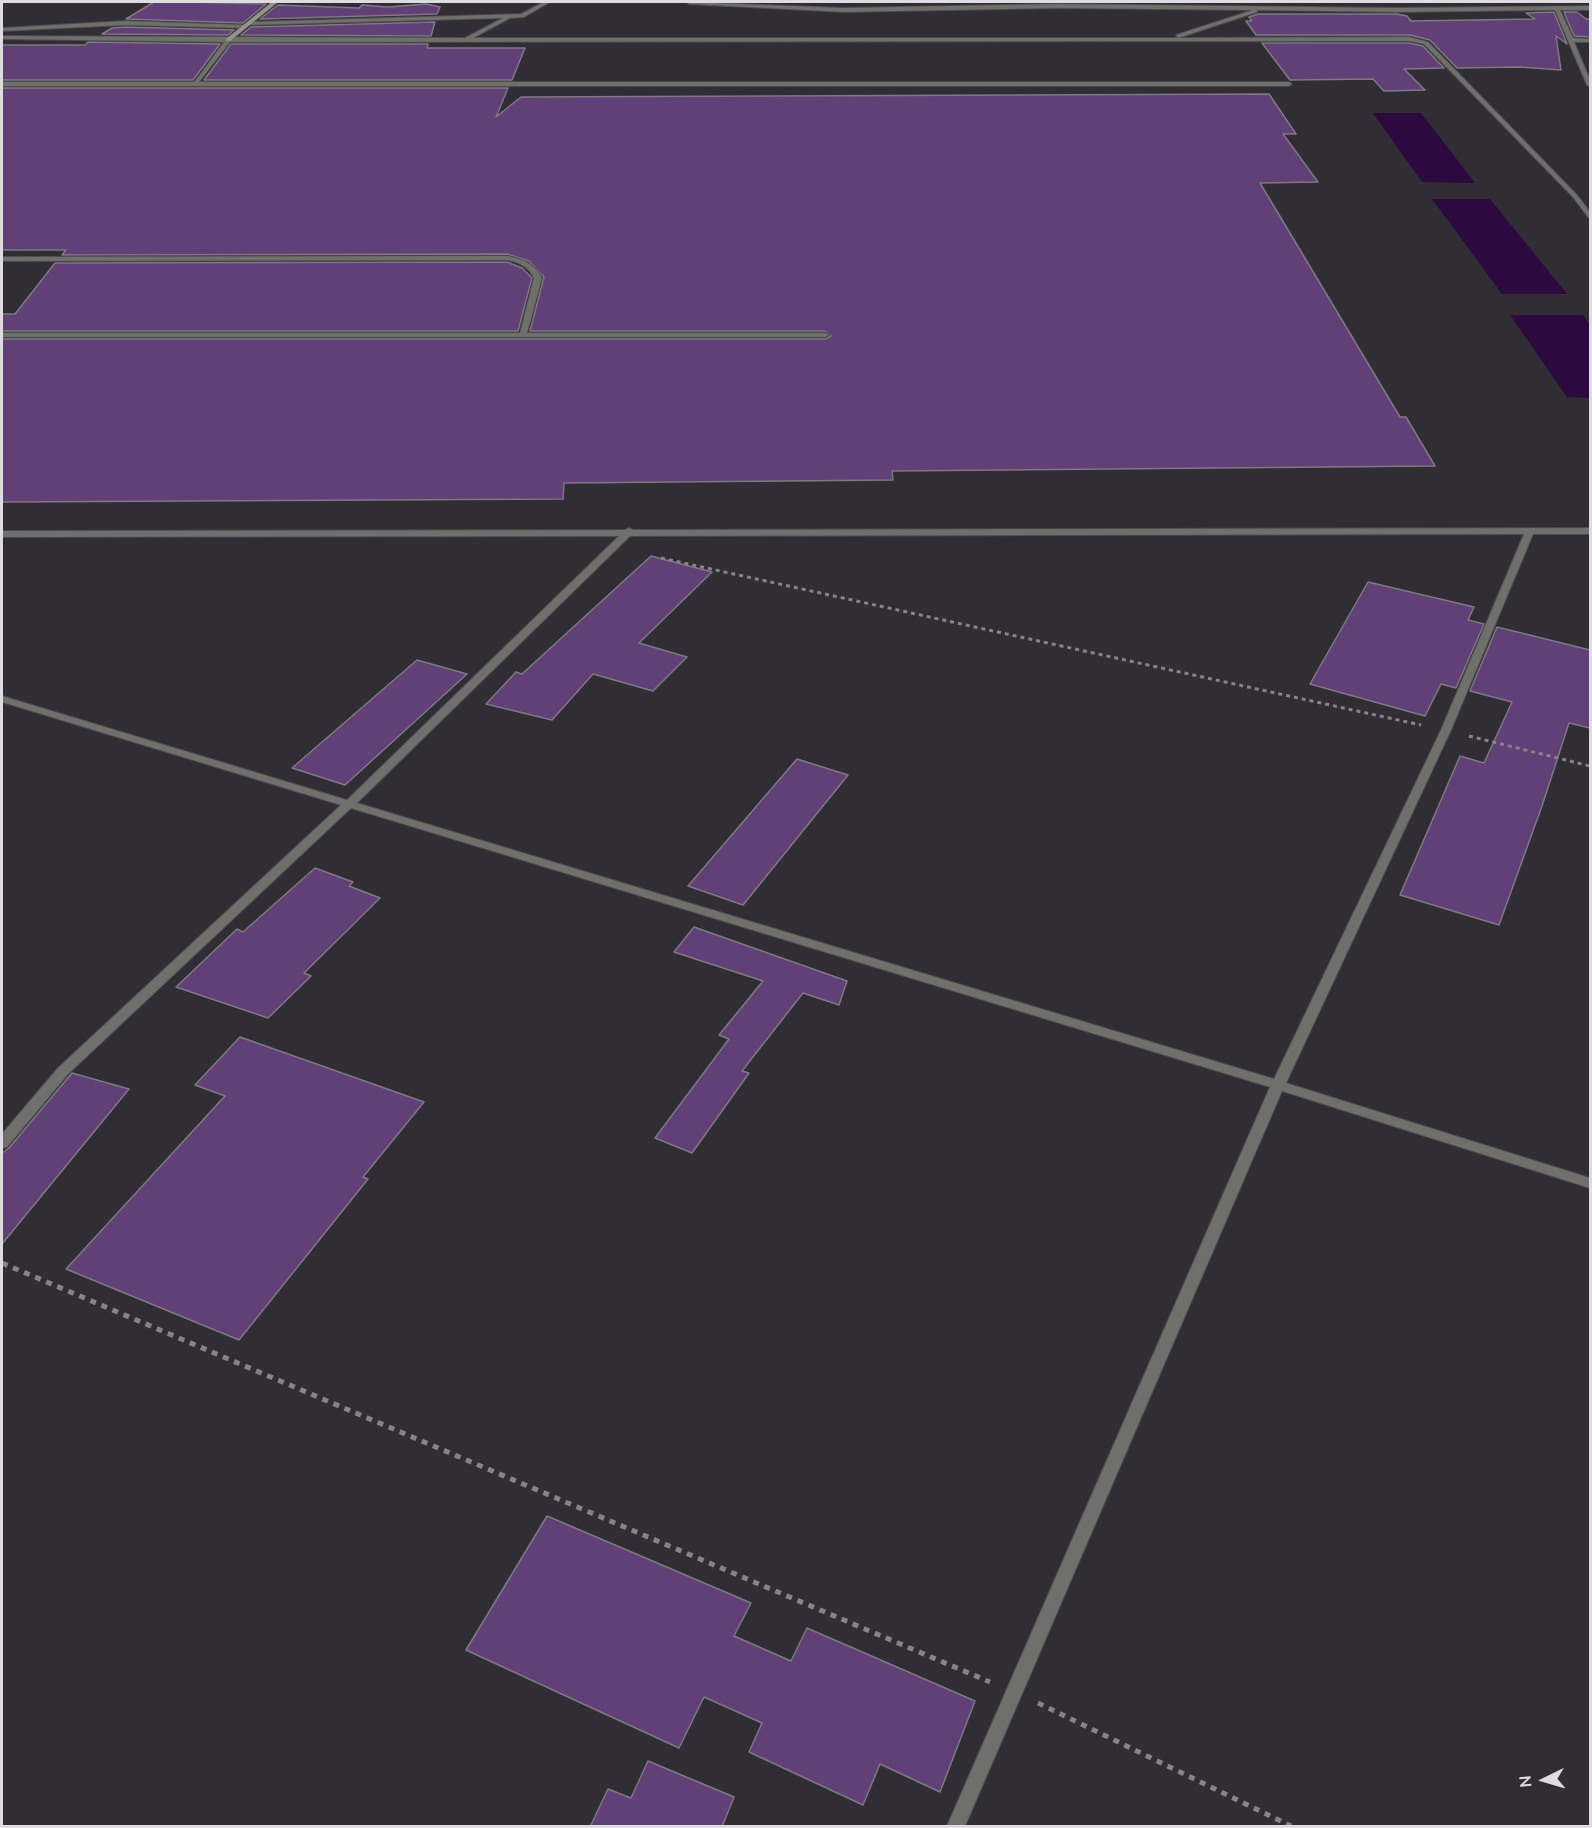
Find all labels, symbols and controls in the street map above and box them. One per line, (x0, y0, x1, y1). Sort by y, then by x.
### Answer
north arrow (1514, 1750, 1574, 1810)
text: N (1515, 1775, 1538, 1788)

